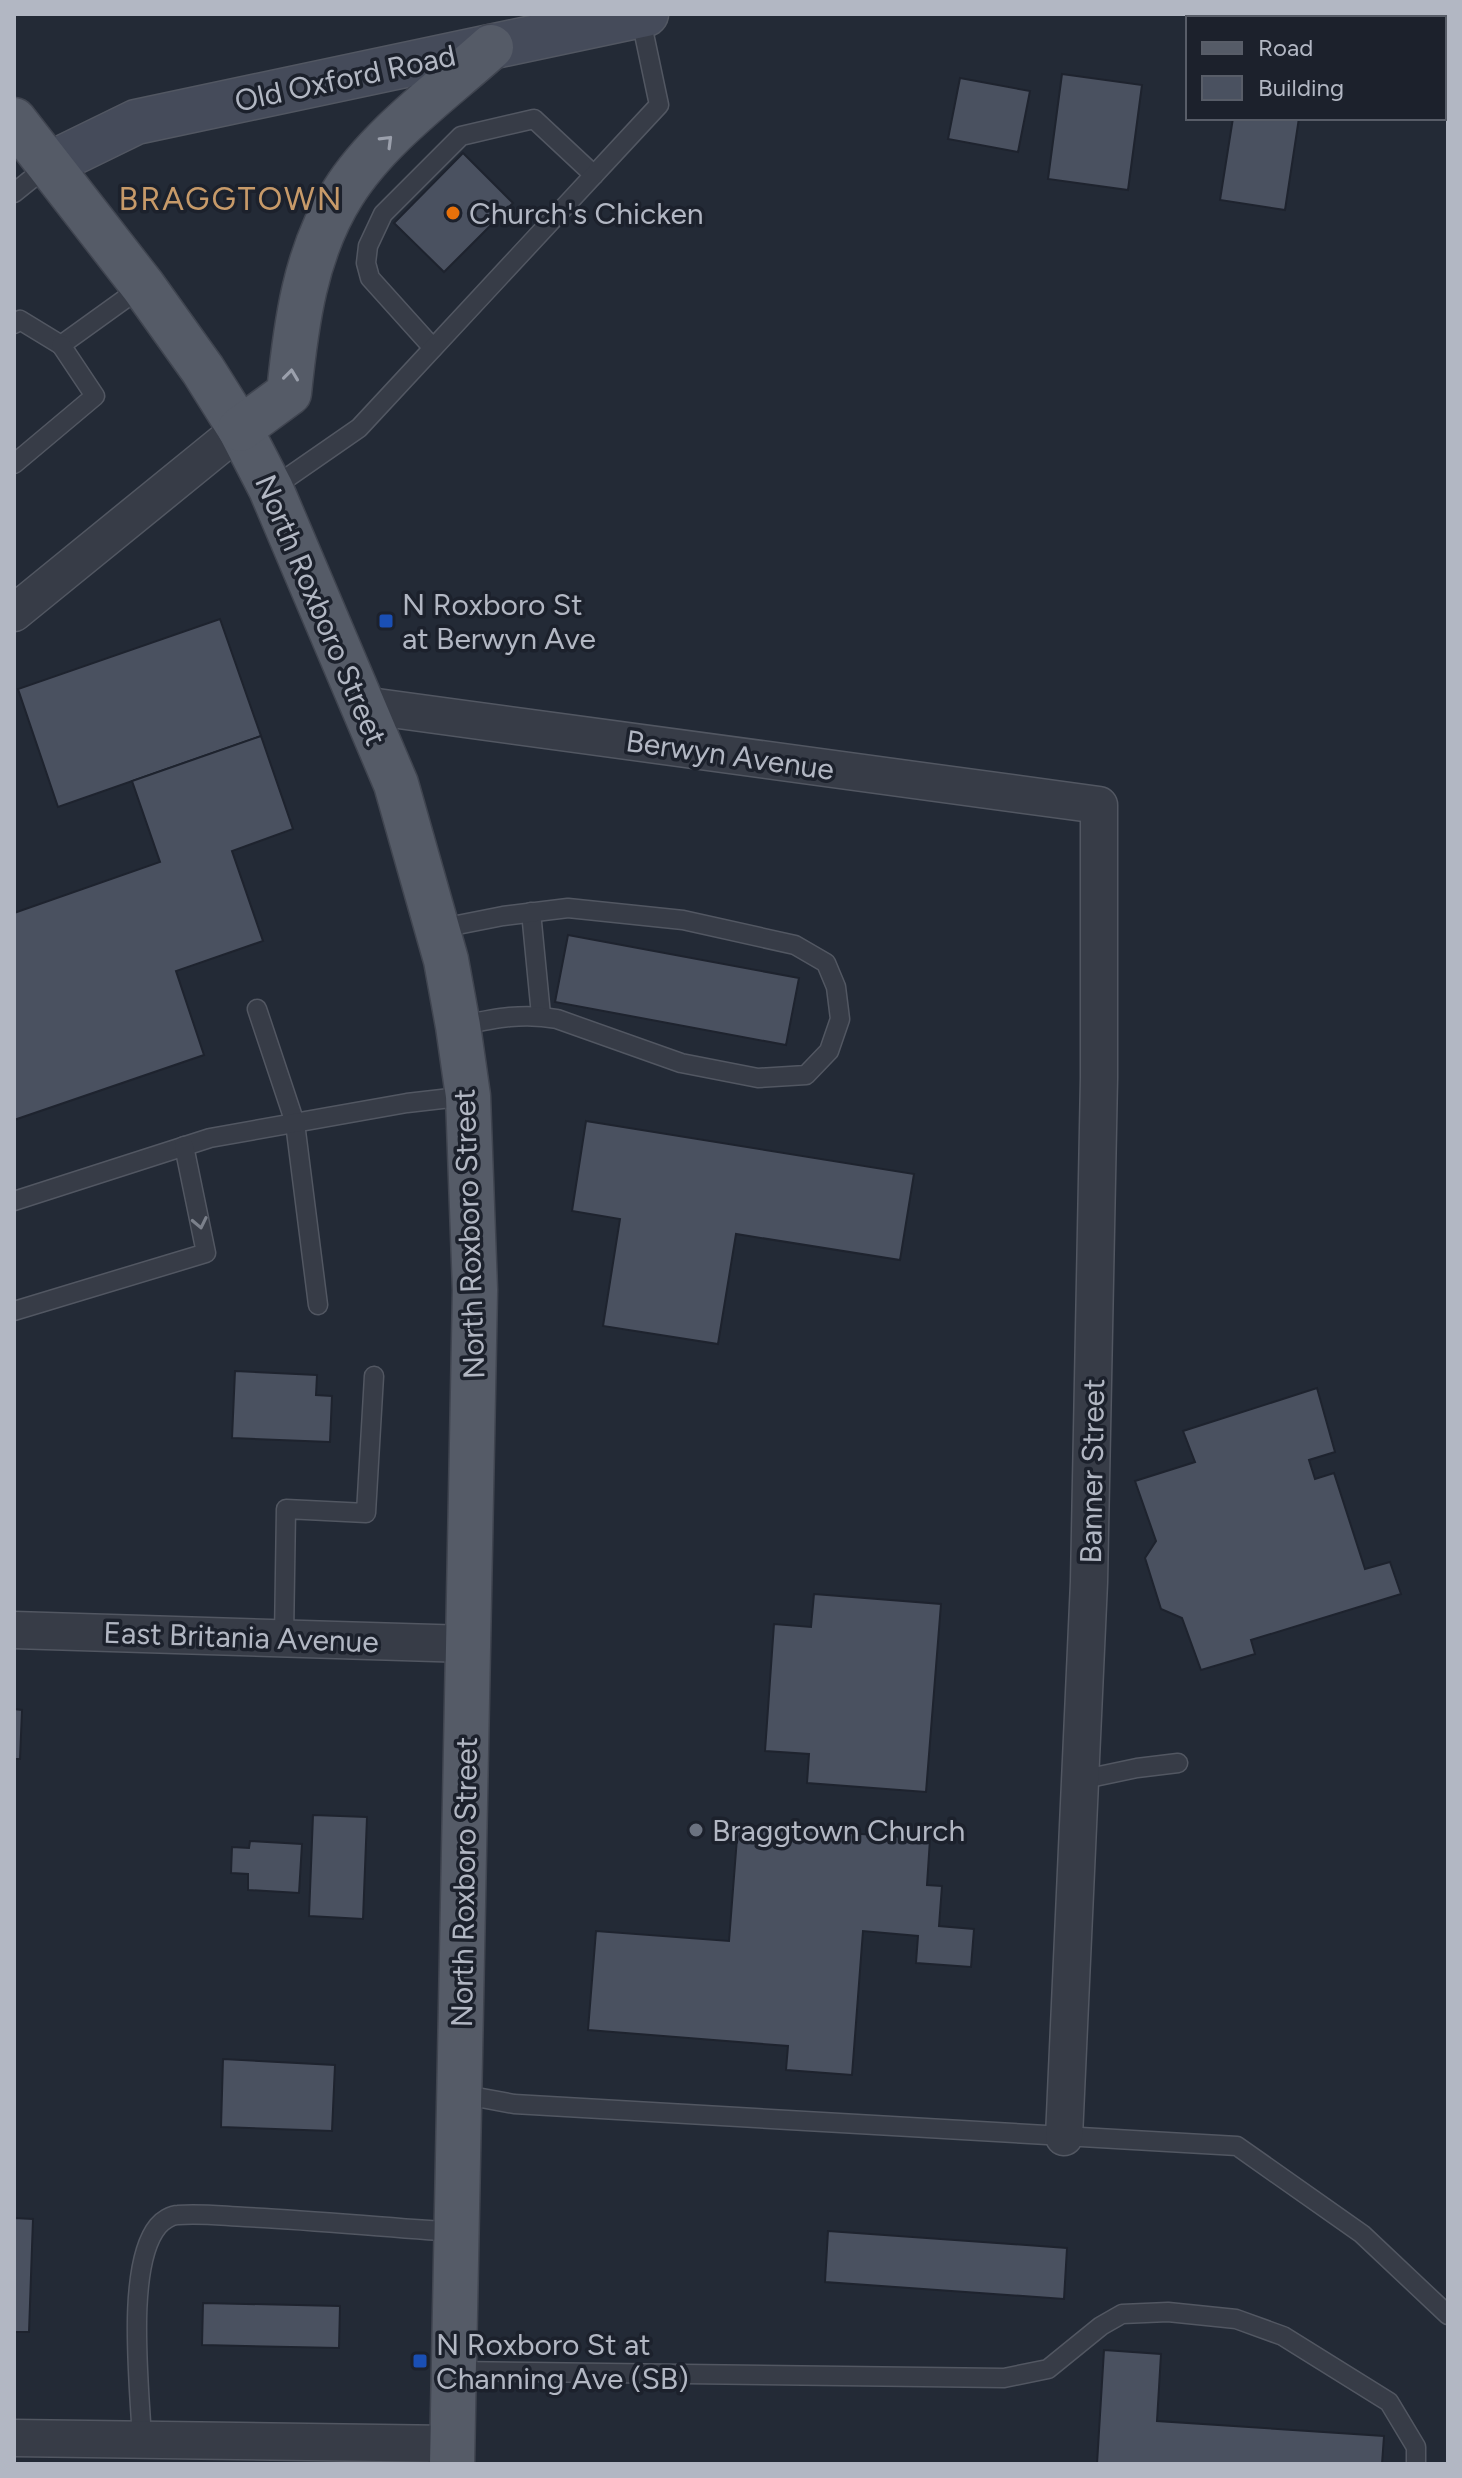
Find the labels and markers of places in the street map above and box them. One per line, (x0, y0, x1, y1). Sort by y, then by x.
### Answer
place label: Church's Chicken (469, 195, 704, 232)
marker: Church's Chicken (444, 204, 462, 222)
place label: N Roxboro St at Berwyn Ave (402, 586, 596, 657)
marker: N Roxboro St at Berwyn Ave (377, 612, 395, 630)
place label: Braggtown Church (712, 1812, 965, 1849)
marker: Braggtown Church (687, 1821, 705, 1839)
place label: N Roxboro St at Channing Ave (SB) (436, 2326, 689, 2397)
marker: N Roxboro St at Channing Ave (SB) (411, 2352, 429, 2370)

